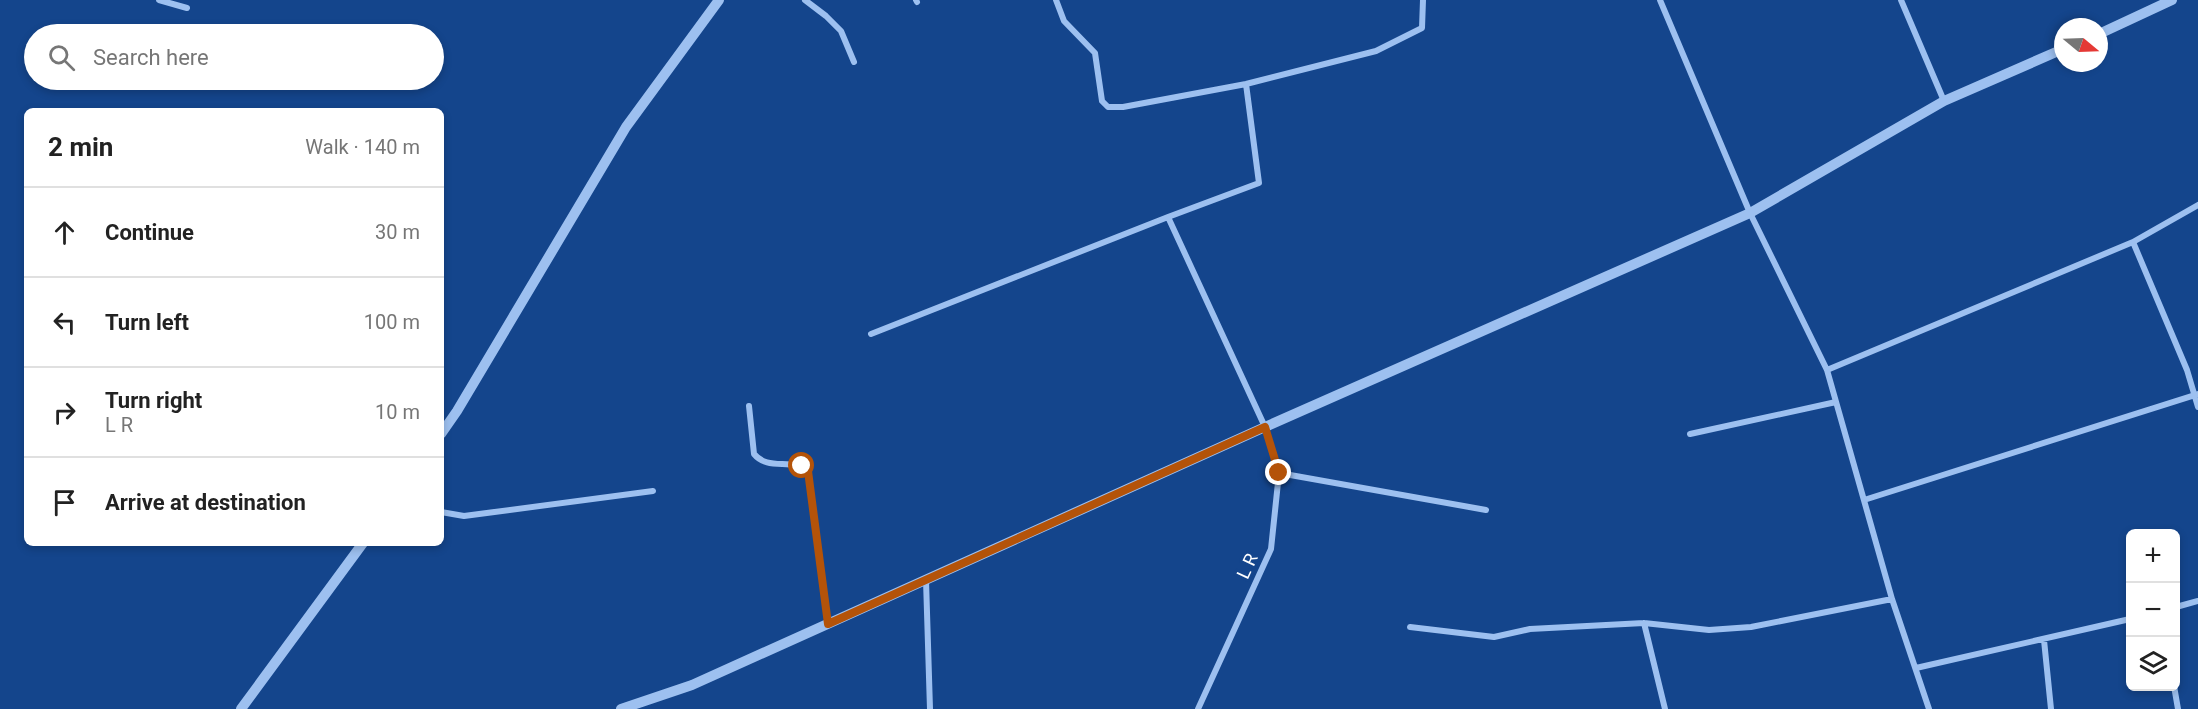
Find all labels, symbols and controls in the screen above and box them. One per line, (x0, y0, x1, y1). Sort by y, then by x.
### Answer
north arrow (2054, 18, 2108, 72)
search box (24, 24, 444, 90)
icon: search (45, 41, 78, 74)
text: Search here (93, 45, 209, 70)
text: 2 min (48, 132, 113, 162)
text: Walk · 140 m (305, 135, 420, 159)
icon: ahead (48, 216, 81, 249)
text: Continue (105, 220, 194, 245)
text: 30 m (375, 220, 420, 244)
icon: left (48, 306, 81, 339)
text: Turn left (105, 310, 189, 335)
text: 100 m (364, 310, 420, 334)
text: Turn right (105, 388, 202, 413)
icon: right (48, 396, 81, 429)
text: 10 m (375, 400, 420, 424)
text: L R (105, 413, 133, 437)
route start (788, 452, 814, 478)
route end (1265, 459, 1291, 485)
icon: arrive (48, 486, 81, 519)
text: Arrive at destination (105, 490, 306, 515)
map controls (2126, 529, 2180, 691)
button: + (2126, 529, 2180, 583)
street label: L R (1232, 550, 1262, 582)
button: − (2126, 583, 2180, 637)
button: layers (2126, 637, 2180, 691)

